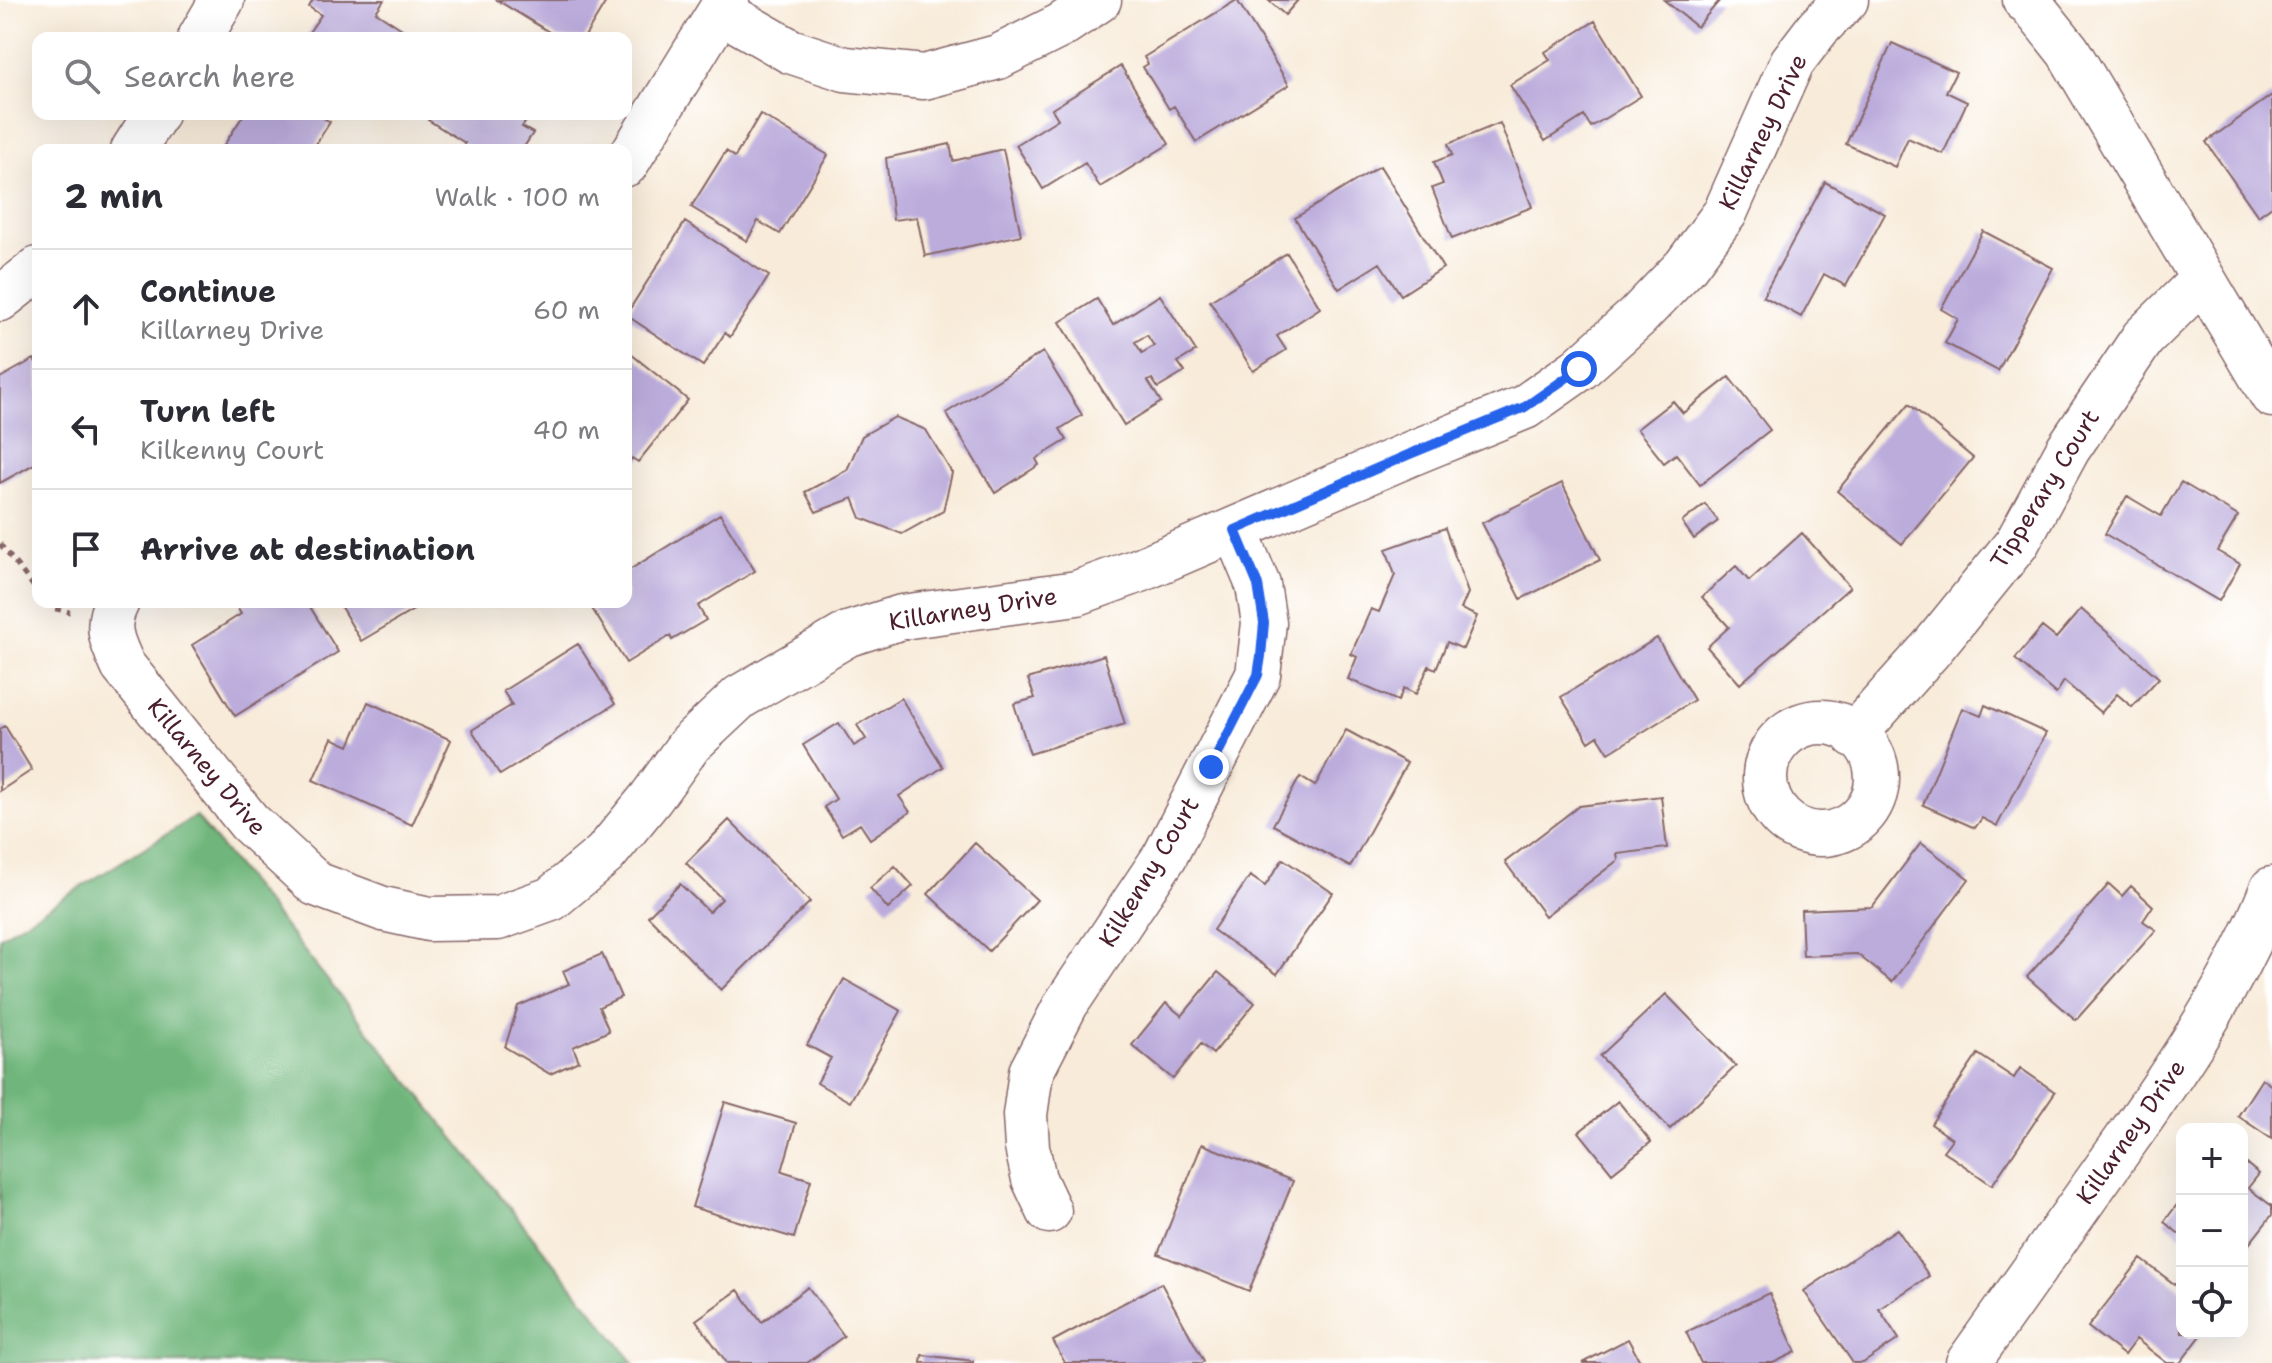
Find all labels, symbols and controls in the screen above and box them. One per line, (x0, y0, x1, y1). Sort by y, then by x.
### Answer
search box (32, 32, 632, 120)
street label: Killarney Drive (1711, 49, 1815, 215)
icon: search (60, 54, 104, 98)
text: Search here (124, 56, 295, 97)
text: 2 min (64, 173, 163, 219)
text: Walk · 100 m (434, 179, 600, 214)
text: Continue (140, 271, 276, 312)
icon: ahead (64, 287, 108, 331)
text: 60 m (533, 292, 600, 327)
text: Killarney Drive (140, 312, 324, 347)
route start (1561, 351, 1597, 387)
text: Turn left (140, 391, 275, 432)
street label: Tipperary Court (1983, 403, 2107, 575)
icon: left (64, 407, 108, 451)
text: 40 m (533, 412, 600, 447)
text: Kilkenny Court (140, 432, 324, 467)
icon: arrive (64, 527, 108, 571)
text: Arrive at destination (140, 529, 475, 570)
street label: Killarney Drive (887, 580, 1059, 638)
street label: Killarney Drive (140, 692, 274, 842)
route end (1193, 749, 1229, 785)
street label: Kilkenny Court (1091, 791, 1207, 953)
street label: Killarney Drive (2069, 1053, 2193, 1211)
map controls (2176, 1123, 2248, 1339)
button: + (2176, 1123, 2248, 1195)
button: − (2176, 1195, 2248, 1267)
button: locate (2176, 1267, 2248, 1339)

